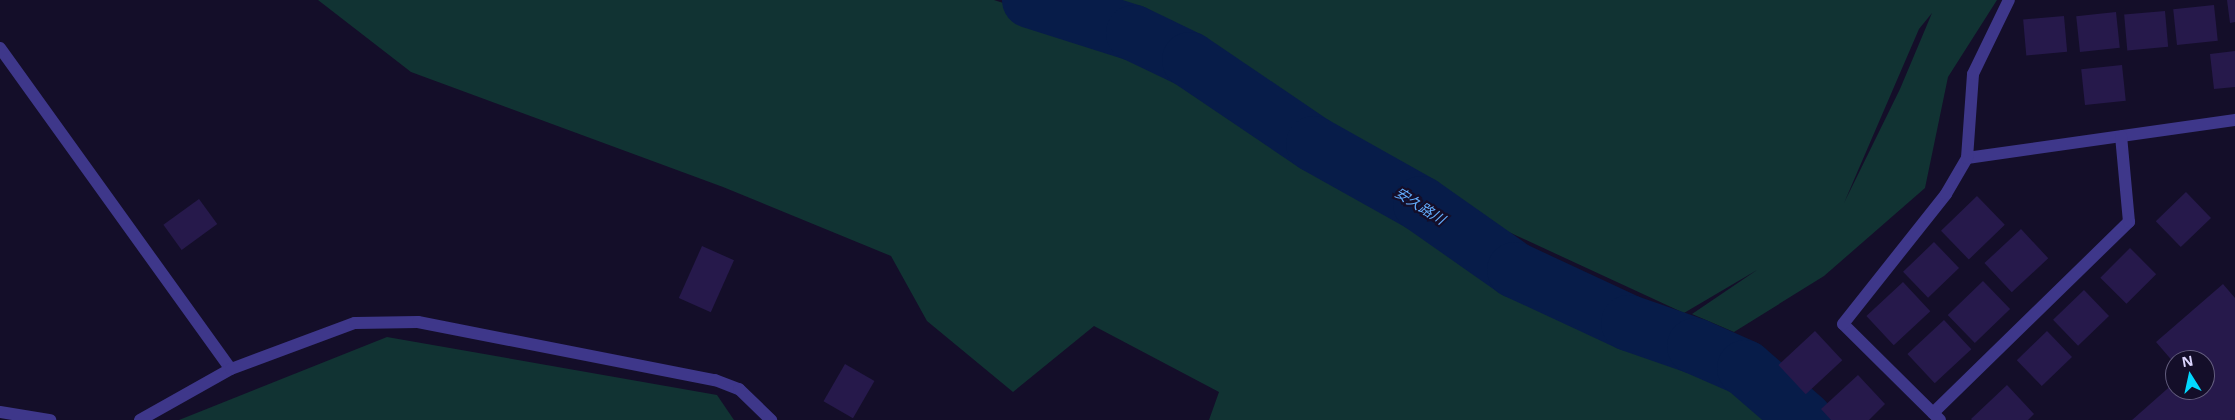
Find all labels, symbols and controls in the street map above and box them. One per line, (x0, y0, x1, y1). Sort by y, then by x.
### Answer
water label: 安久路川 (1392, 184, 1448, 228)
north arrow (2165, 350, 2215, 400)
text: N (2180, 350, 2195, 371)

